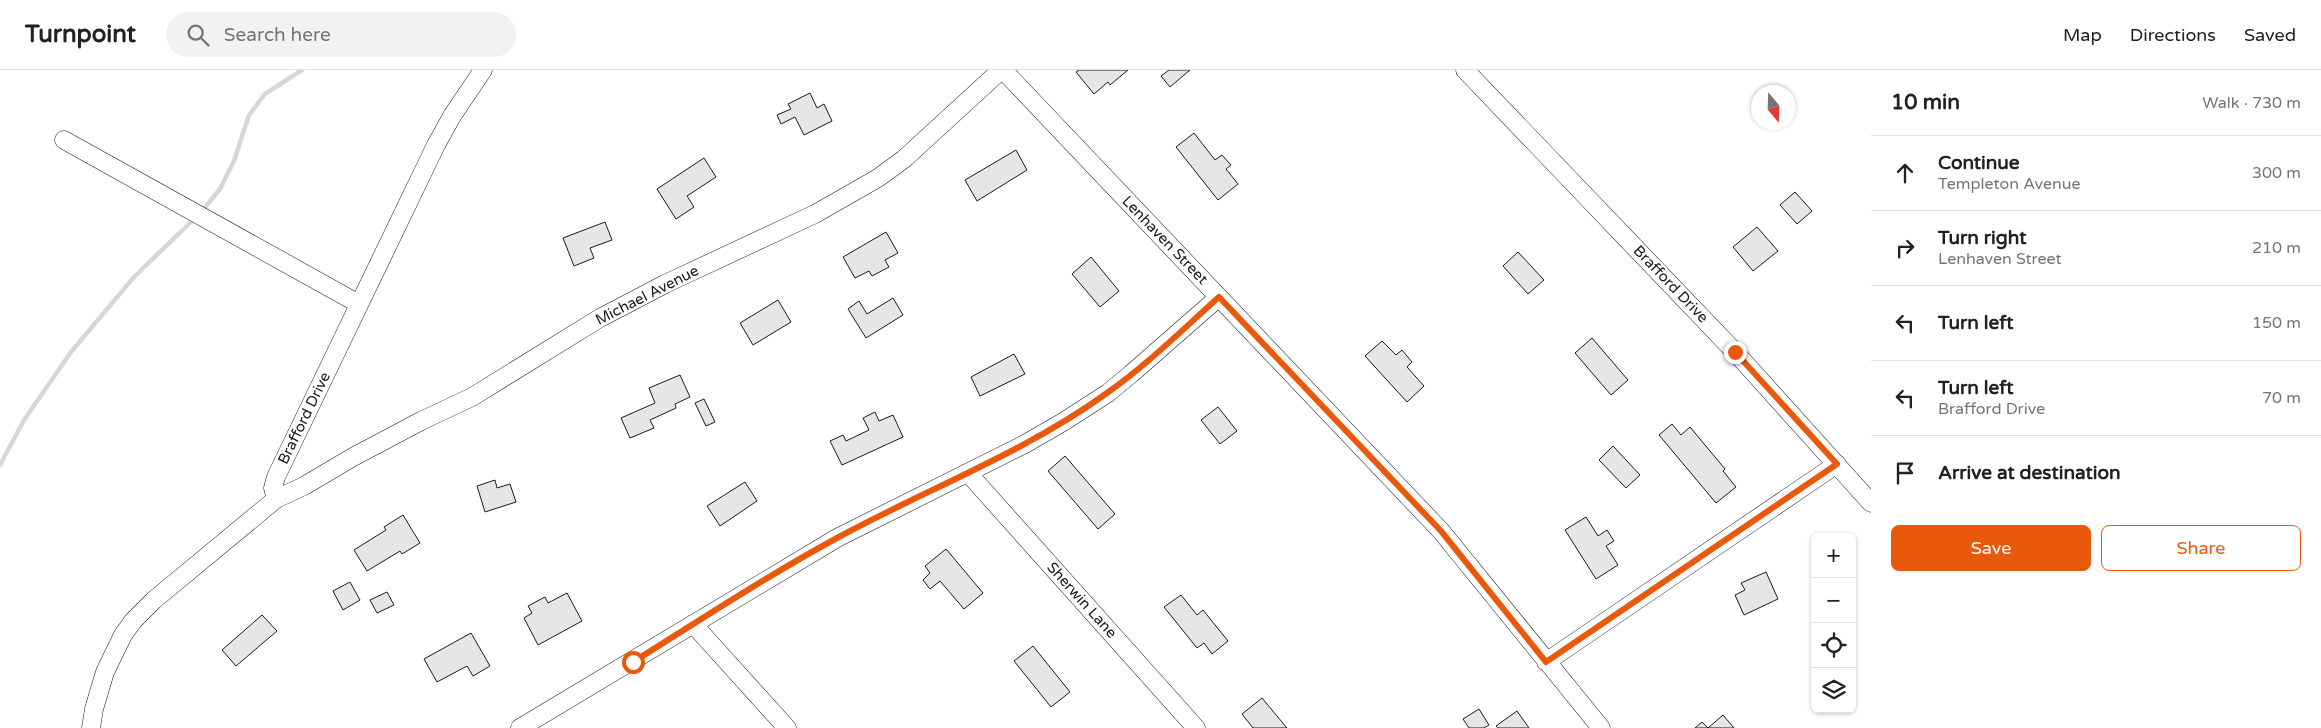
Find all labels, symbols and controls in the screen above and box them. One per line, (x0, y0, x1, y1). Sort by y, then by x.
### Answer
search box (166, 12, 516, 57)
text: Turnpoint (25, 20, 136, 49)
icon: search (184, 21, 212, 49)
text: Search here (224, 24, 331, 46)
text: Map (2063, 24, 2102, 46)
text: Directions (2130, 24, 2216, 46)
text: Saved (2244, 24, 2296, 46)
north arrow (1751, 85, 1796, 130)
text: 10 min (1891, 90, 1960, 115)
text: Walk · 730 m (2202, 93, 2301, 113)
text: Continue (1938, 152, 2020, 174)
icon: ahead (1891, 159, 1919, 187)
text: 300 m (2252, 163, 2301, 183)
text: Templeton Avenue (1938, 174, 2081, 194)
street label: Lenhaven Street (1118, 192, 1212, 288)
text: Turn right (1938, 227, 2026, 249)
icon: right (1891, 234, 1919, 262)
text: 210 m (2252, 238, 2301, 258)
street label: Brafford Drive (1630, 242, 1712, 326)
text: Lenhaven Street (1938, 249, 2062, 269)
street label: Michael Avenue (592, 261, 702, 329)
icon: left (1891, 309, 1919, 337)
text: Turn left (1938, 312, 2014, 334)
text: 150 m (2252, 313, 2301, 333)
route end (1724, 341, 1747, 364)
street label: Brafford Drive (274, 369, 334, 467)
text: Turn left (1938, 377, 2014, 399)
icon: left (1891, 384, 1919, 412)
text: 70 m (2262, 388, 2301, 408)
text: Brafford Drive (1938, 399, 2045, 419)
icon: arrive (1891, 459, 1919, 487)
text: Arrive at destination (1938, 462, 2121, 484)
button: Save (1891, 525, 2091, 571)
button: Share (2101, 525, 2301, 571)
map controls (1811, 533, 1856, 713)
button: + (1811, 533, 1856, 578)
street label: Sherwin Lane (1043, 558, 1121, 642)
button: − (1811, 578, 1856, 623)
button: locate (1811, 623, 1856, 668)
route start (622, 651, 645, 674)
button: layers (1811, 668, 1856, 713)

